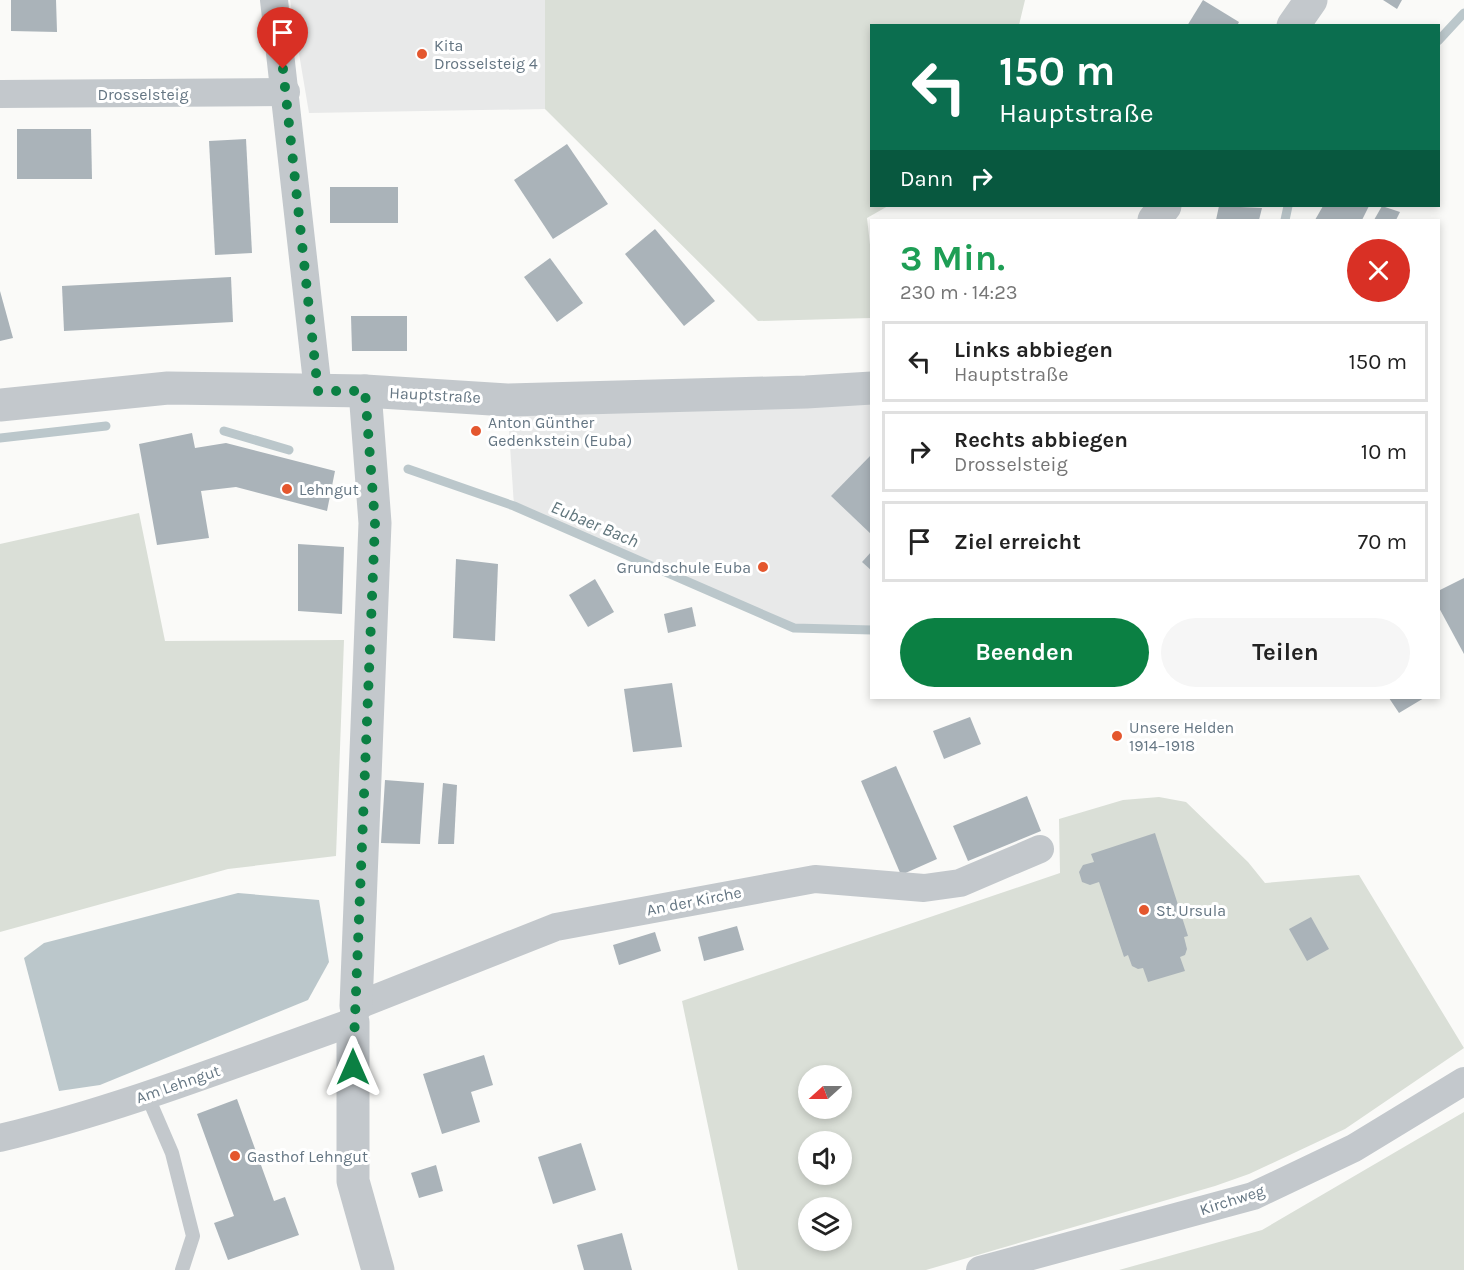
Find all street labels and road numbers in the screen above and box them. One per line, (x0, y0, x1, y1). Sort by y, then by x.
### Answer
street label: Drosselsteig (97, 85, 189, 104)
street label: Hauptstraße (389, 383, 481, 407)
street label: An der Kirche (645, 882, 743, 920)
street label: Am Lehngut (133, 1061, 223, 1107)
street label: Kirchweg (1197, 1181, 1267, 1219)

